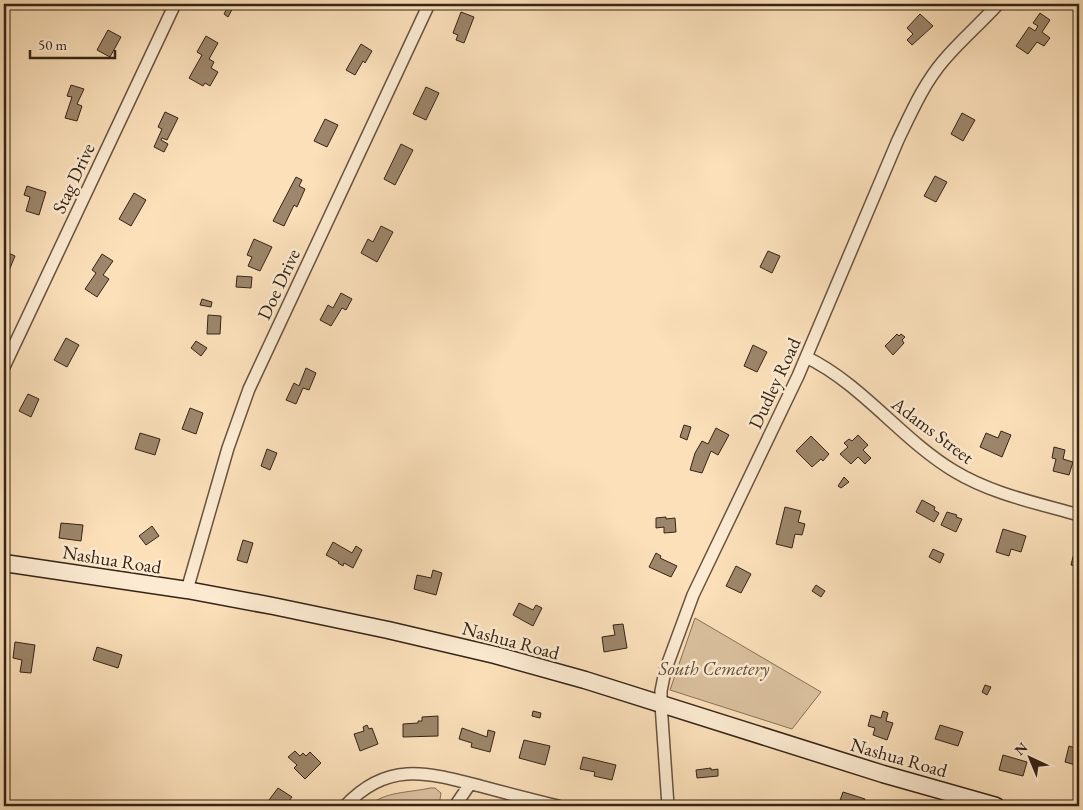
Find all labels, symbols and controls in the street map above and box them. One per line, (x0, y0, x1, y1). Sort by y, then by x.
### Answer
scale bar (30, 28, 115, 60)
text: 50 m (38, 35, 67, 54)
street label: Stag Drive (46, 139, 101, 217)
street label: Doe Drive (251, 245, 306, 324)
street label: Dudley Road (742, 333, 807, 433)
street label: Adams Street (886, 391, 979, 470)
street label: Nashua Road (61, 539, 163, 580)
street label: Nashua Road (459, 616, 563, 666)
park label: South Cemetery (658, 656, 770, 681)
street label: Nashua Road (847, 732, 951, 783)
north arrow (1006, 732, 1056, 782)
text: N (1011, 738, 1032, 759)

